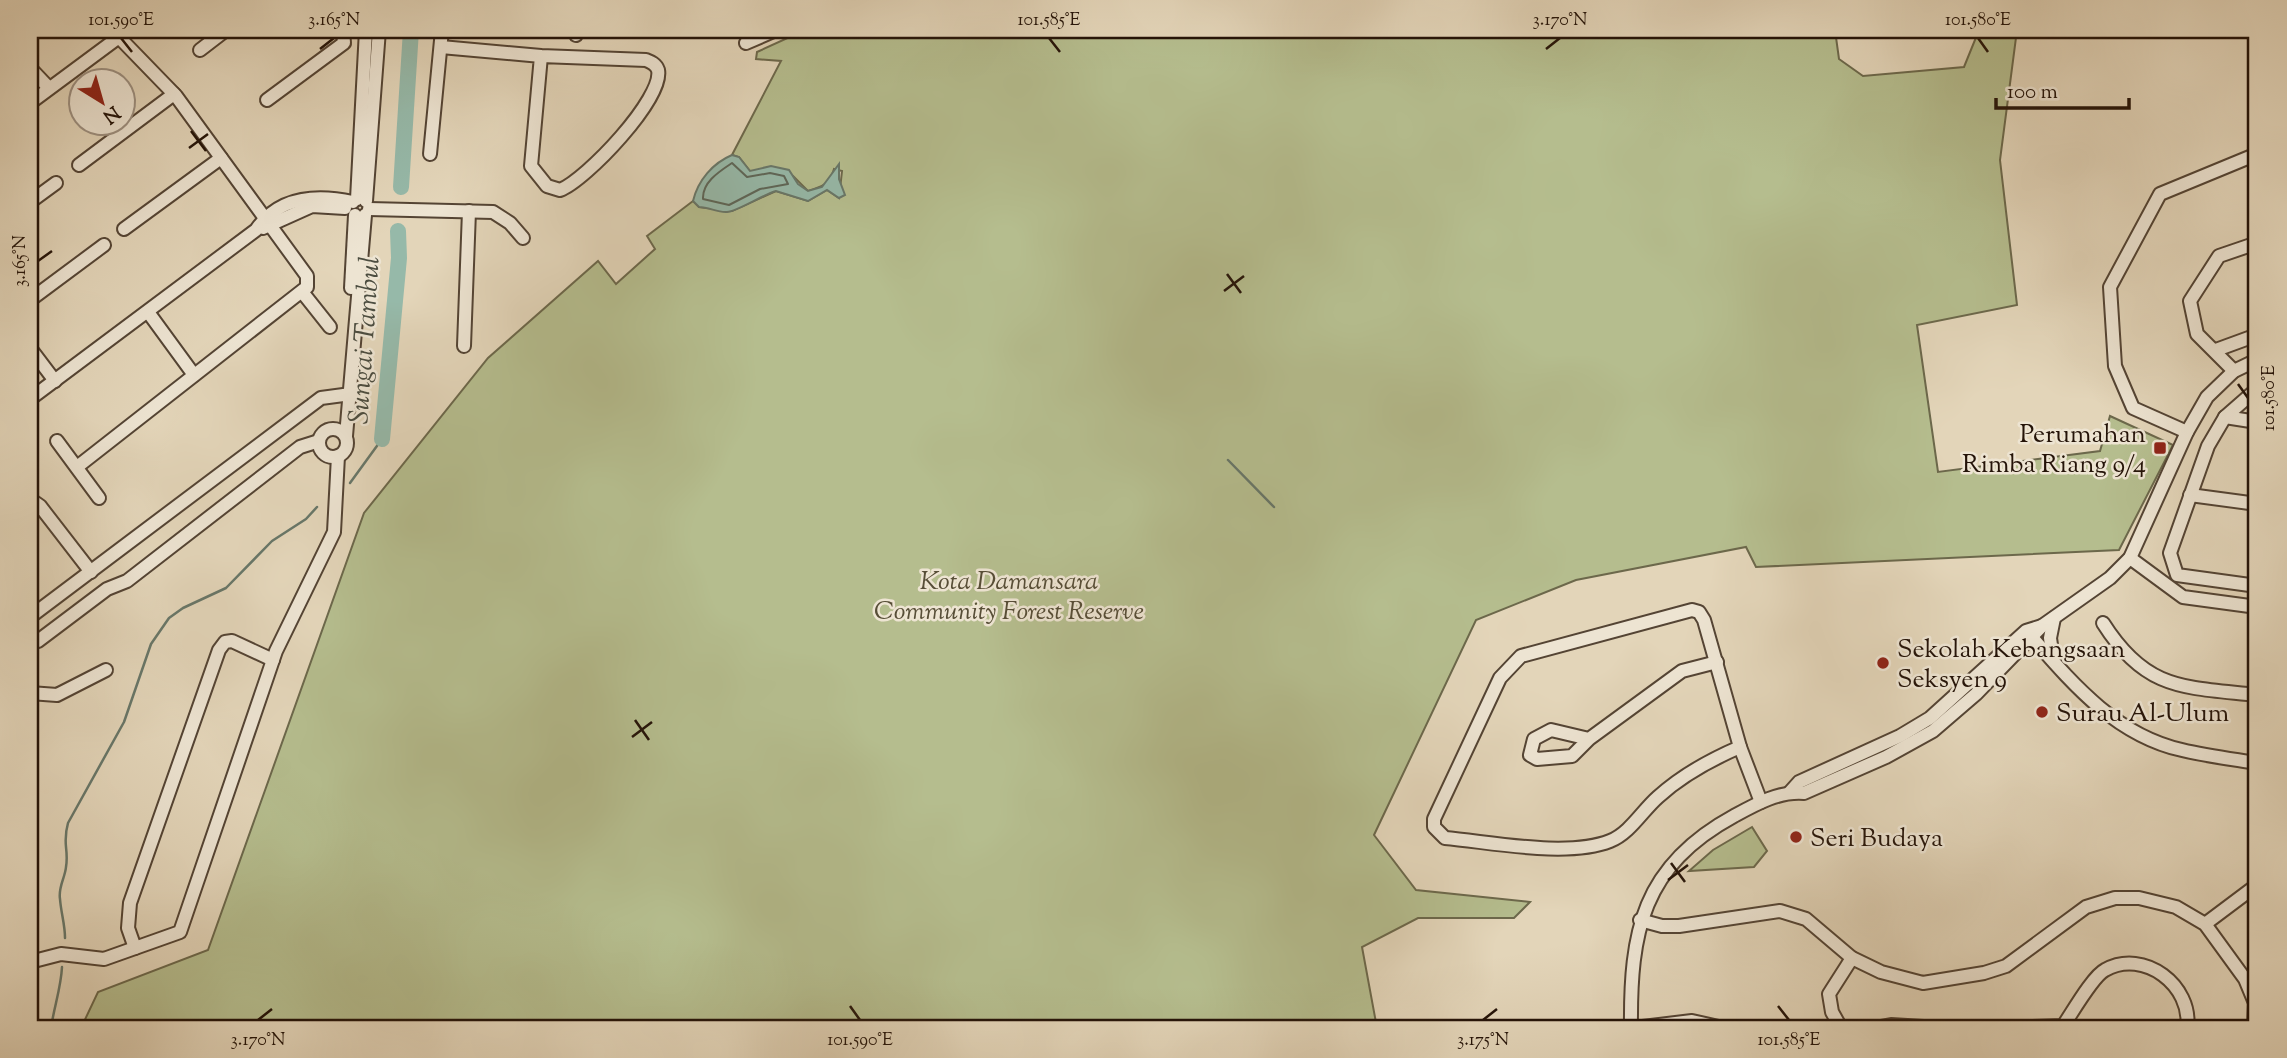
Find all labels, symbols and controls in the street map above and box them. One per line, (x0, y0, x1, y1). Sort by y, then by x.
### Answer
text: 101.590°E (88, 8, 154, 34)
text: 3.165°N (308, 8, 360, 34)
text: 101.585°E (1018, 8, 1081, 34)
text: 3.170°N (1533, 8, 1587, 34)
text: 101.580°E (1945, 8, 2011, 34)
north arrow (66, 66, 136, 136)
scale bar (1996, 66, 2130, 110)
text: 100 m (2007, 78, 2058, 108)
text: N (97, 98, 125, 129)
text: 3.165°N (8, 235, 34, 287)
water label: Sungai Tambul (340, 255, 392, 425)
text: 101.580°E (2257, 365, 2283, 431)
place label: Perumahan Rimba Riang 9/4 (1962, 417, 2146, 484)
marker: Perumahan Rimba Riang 9/4 (2152, 440, 2168, 456)
park label: Kota Damansara Community Forest Reserve (874, 564, 1144, 631)
place label: Sekolah Kebangsaan Seksyen 9 (1897, 632, 2125, 699)
marker: Sekolah Kebangsaan Seksyen 9 (1875, 655, 1891, 671)
place label: Surau Al-Ulum (2056, 696, 2229, 733)
marker: Surau Al-Ulum (2034, 704, 2050, 720)
place label: Seri Budaya (1810, 821, 1943, 858)
marker: Seri Budaya (1788, 829, 1804, 845)
text: 3.170°N (231, 1028, 285, 1054)
text: 101.590°E (827, 1028, 893, 1054)
text: 3.175°N (1457, 1028, 1509, 1054)
text: 101.585°E (1758, 1028, 1821, 1054)

